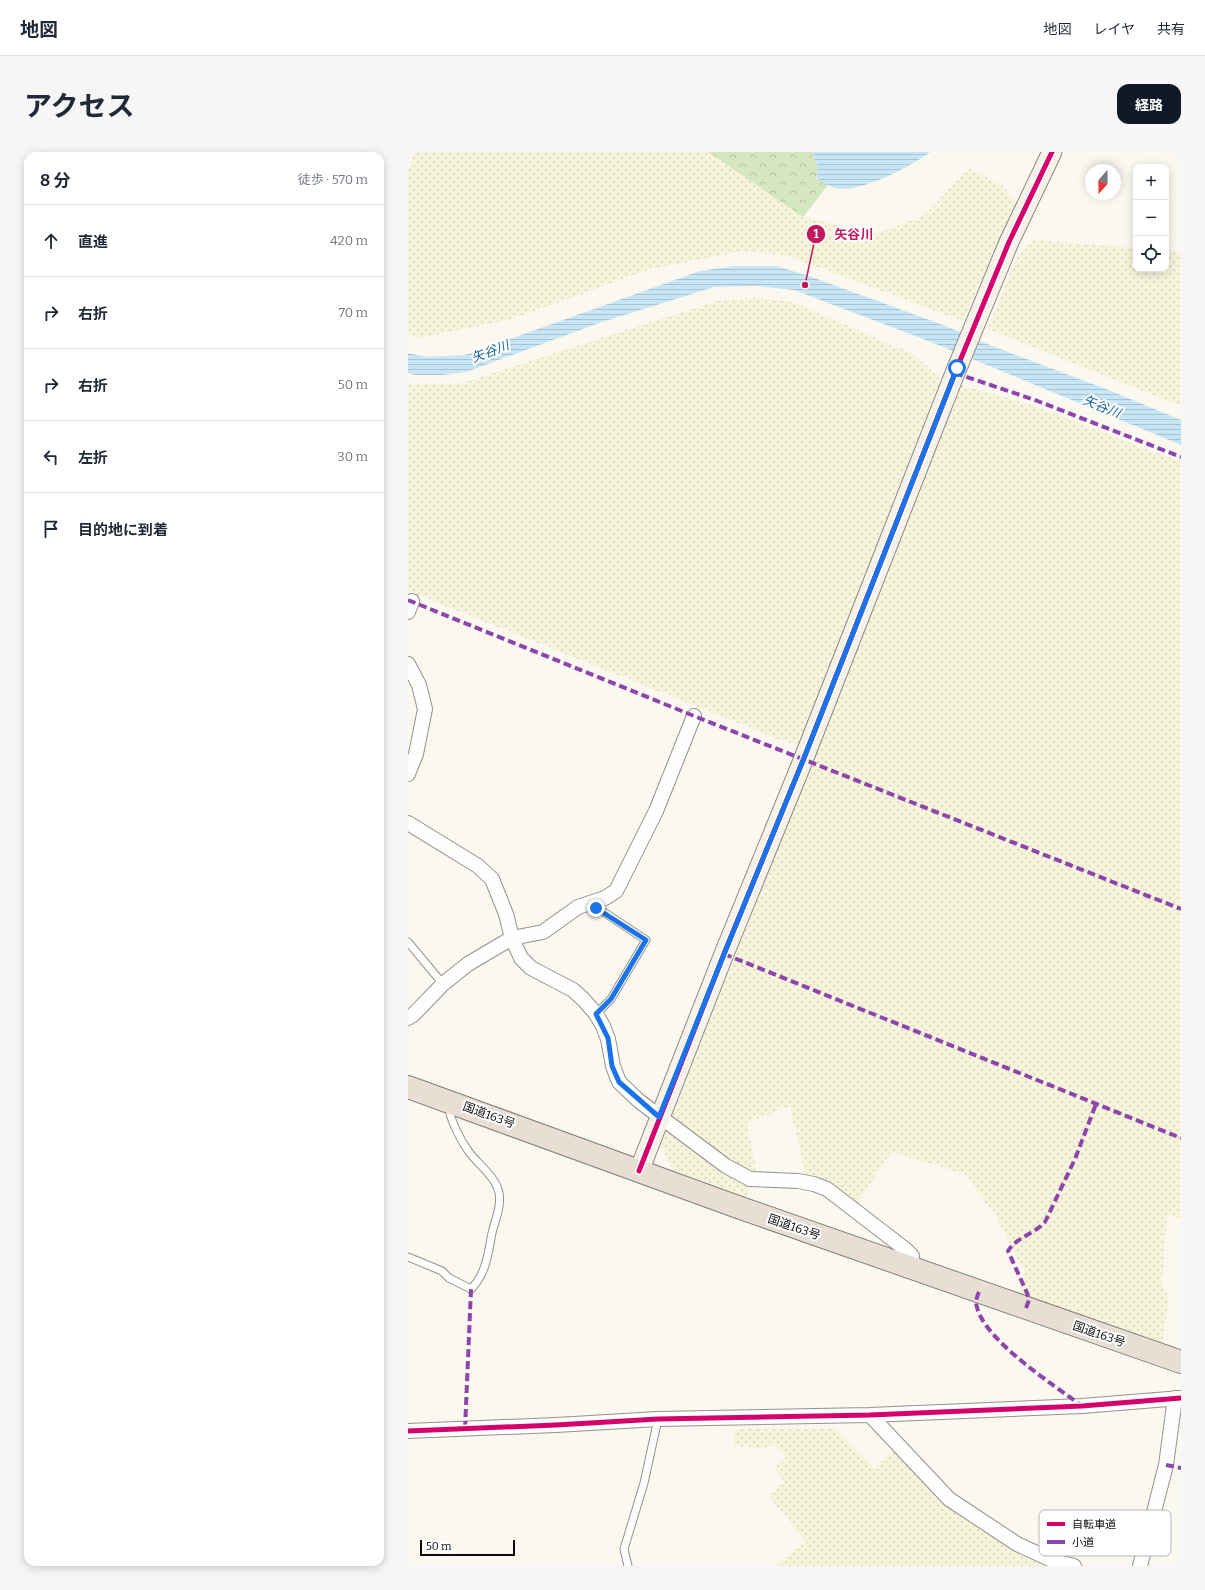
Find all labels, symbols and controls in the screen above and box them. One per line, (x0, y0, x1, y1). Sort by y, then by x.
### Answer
text: 地図 (20, 18, 58, 41)
text: 地図 (1043, 21, 1071, 38)
text: レイヤ (1093, 21, 1135, 38)
text: 共有 (1157, 21, 1185, 38)
button: 経路 (1117, 84, 1181, 124)
text: アクセス (24, 90, 135, 123)
north arrow (1085, 164, 1121, 200)
map controls (1133, 164, 1169, 272)
button: + (1133, 164, 1169, 200)
text: 8 分 (40, 170, 70, 191)
text: 徒歩 · 570 m (298, 172, 368, 187)
button: − (1133, 200, 1169, 236)
callout: 矢谷川 (806, 221, 881, 246)
text: 1 (813, 227, 819, 241)
text: 矢谷川 (834, 227, 874, 242)
icon: ahead (40, 230, 62, 252)
text: 直進 (78, 233, 108, 251)
text: 420 m (330, 233, 368, 248)
button: locate (1133, 236, 1169, 272)
icon: right (40, 302, 62, 324)
text: 右折 (78, 305, 108, 323)
text: 70 m (338, 305, 368, 320)
water label: 矢谷川 (469, 337, 513, 365)
route start (948, 359, 966, 377)
icon: right (40, 374, 62, 396)
text: 右折 (78, 377, 108, 395)
text: 50 m (338, 377, 368, 392)
water label: 矢谷川 (1081, 392, 1125, 421)
icon: left (40, 446, 62, 468)
text: 左折 (78, 449, 108, 467)
text: 30 m (337, 449, 368, 464)
icon: arrive (40, 518, 62, 540)
text: 目的地に到着 (78, 521, 168, 539)
route end (587, 899, 605, 917)
street label: 国道163号 (461, 1099, 517, 1131)
street label: 国道163号 (766, 1211, 822, 1243)
street label: 国道163号 (1071, 1318, 1127, 1350)
legend (1039, 1510, 1171, 1556)
text: 自転車道 (1072, 1518, 1116, 1531)
text: 小道 (1072, 1536, 1094, 1549)
scale bar (420, 1538, 515, 1557)
text: 50 m (426, 1540, 452, 1553)

